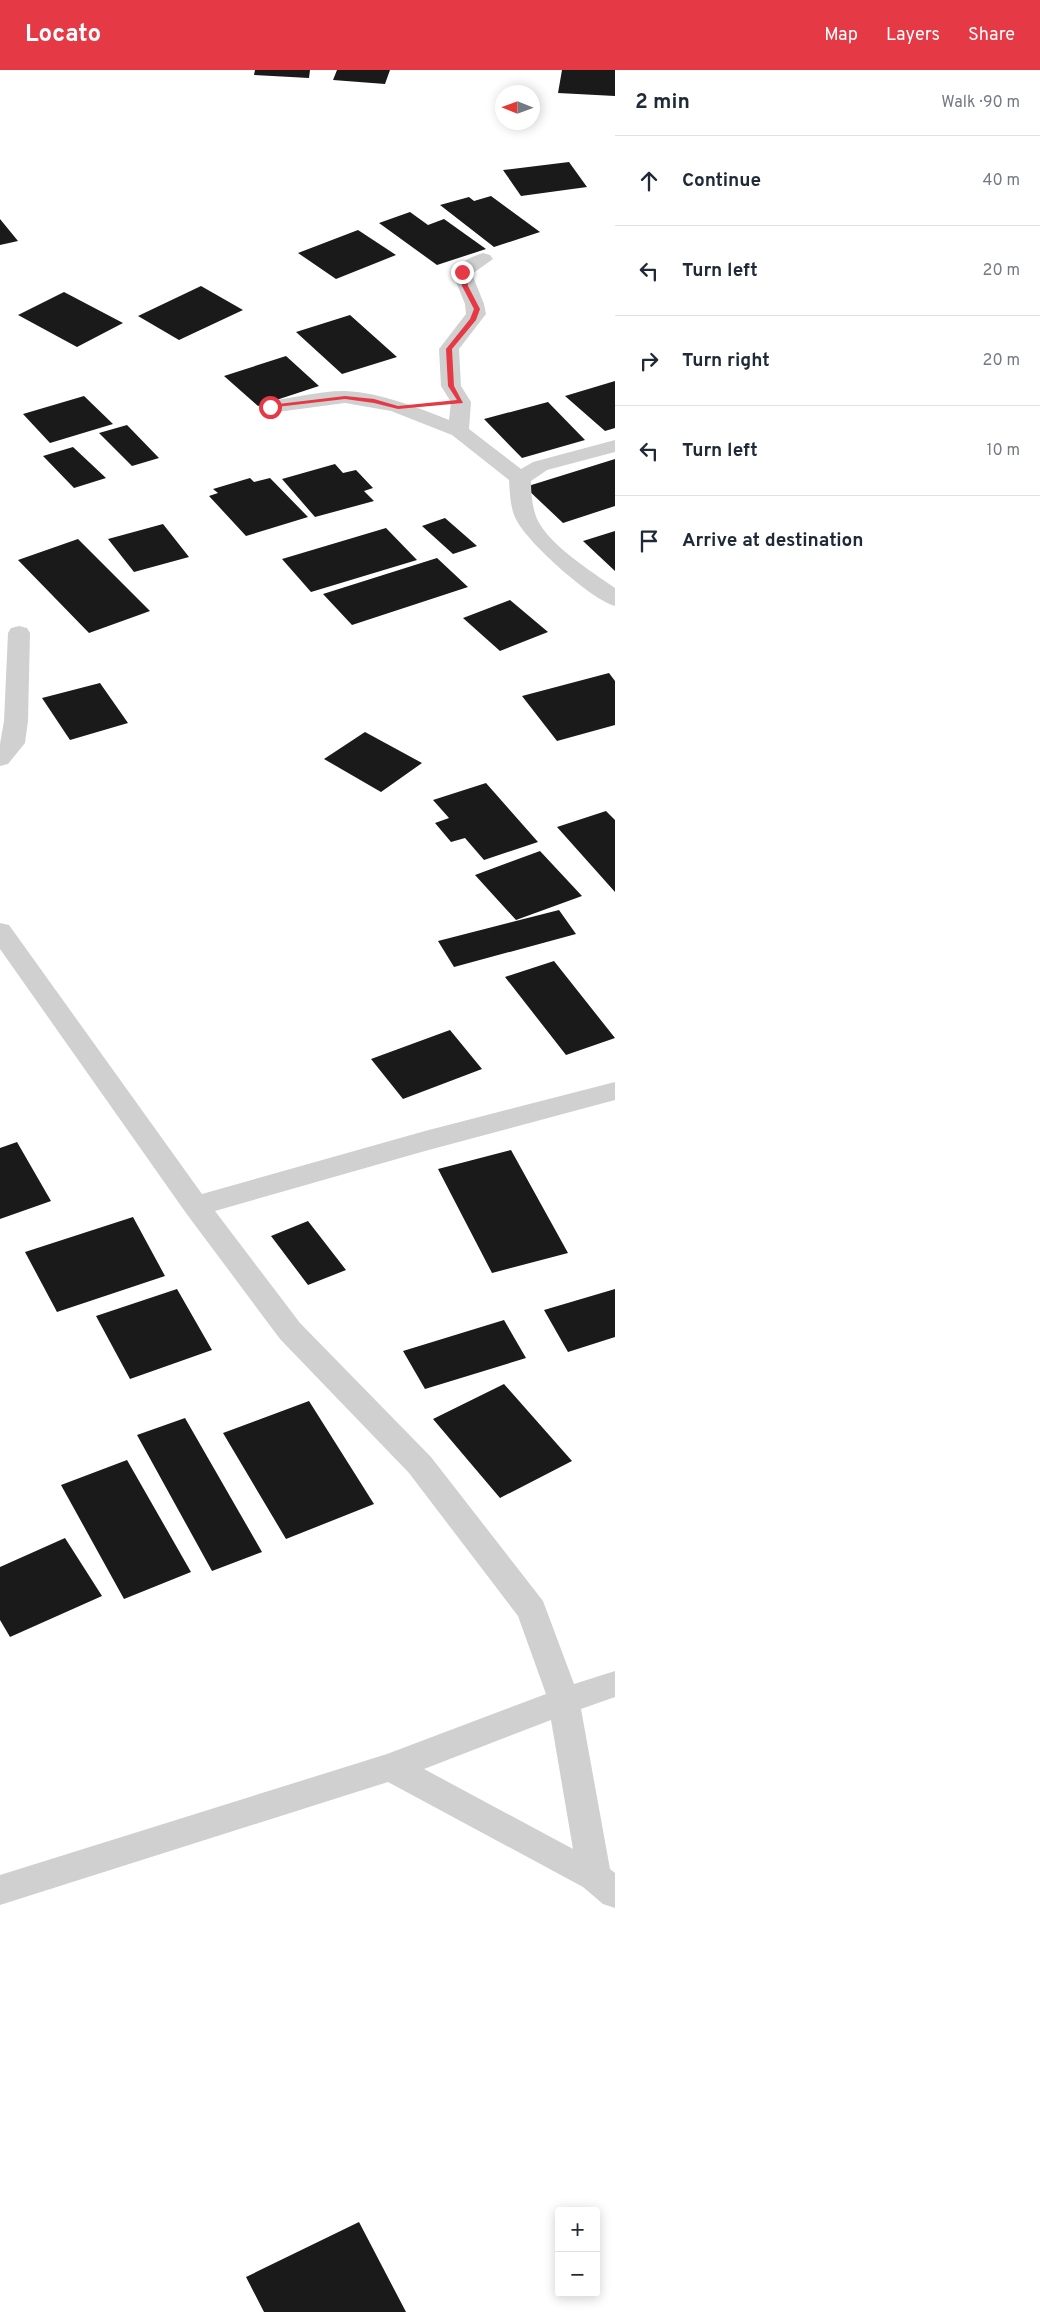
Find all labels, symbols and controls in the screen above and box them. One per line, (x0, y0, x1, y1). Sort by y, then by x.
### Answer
text: Locato (25, 20, 101, 50)
text: Map (824, 24, 858, 47)
text: Layers (886, 24, 940, 47)
text: Share (968, 24, 1015, 47)
north arrow (495, 85, 540, 130)
text: 2 min (635, 89, 690, 116)
text: Walk · 90 m (941, 93, 1020, 113)
icon: ahead (635, 167, 663, 195)
text: Continue (682, 169, 761, 193)
text: 40 m (982, 171, 1020, 191)
icon: left (635, 257, 663, 285)
text: Turn left (682, 259, 758, 283)
route end (451, 261, 474, 284)
text: 20 m (983, 261, 1020, 281)
icon: right (635, 347, 663, 375)
text: Turn right (682, 349, 770, 373)
text: 20 m (983, 351, 1020, 371)
route start (259, 396, 282, 419)
icon: left (635, 437, 663, 465)
text: Turn left (682, 439, 758, 463)
text: 10 m (986, 441, 1020, 461)
icon: arrive (635, 527, 663, 555)
text: Arrive at destination (682, 529, 863, 553)
map controls (555, 2207, 600, 2297)
button: + (555, 2207, 600, 2252)
button: − (555, 2252, 600, 2297)

